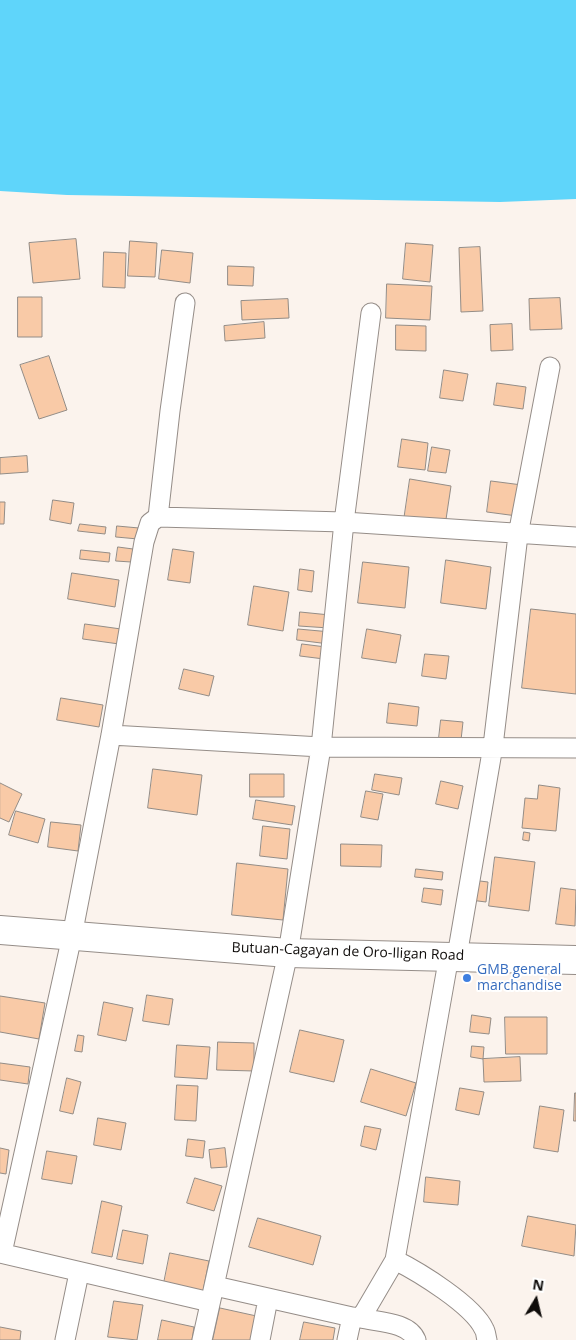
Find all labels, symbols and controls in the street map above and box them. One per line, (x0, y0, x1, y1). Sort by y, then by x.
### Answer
street label: Butuan-Cagayan de Oro-Iligan Road (231, 940, 465, 964)
place label: GMB general marchandise (477, 962, 562, 994)
marker: GMB general marchandise (461, 972, 473, 984)
text: N (531, 1274, 546, 1295)
north arrow (511, 1275, 561, 1325)

